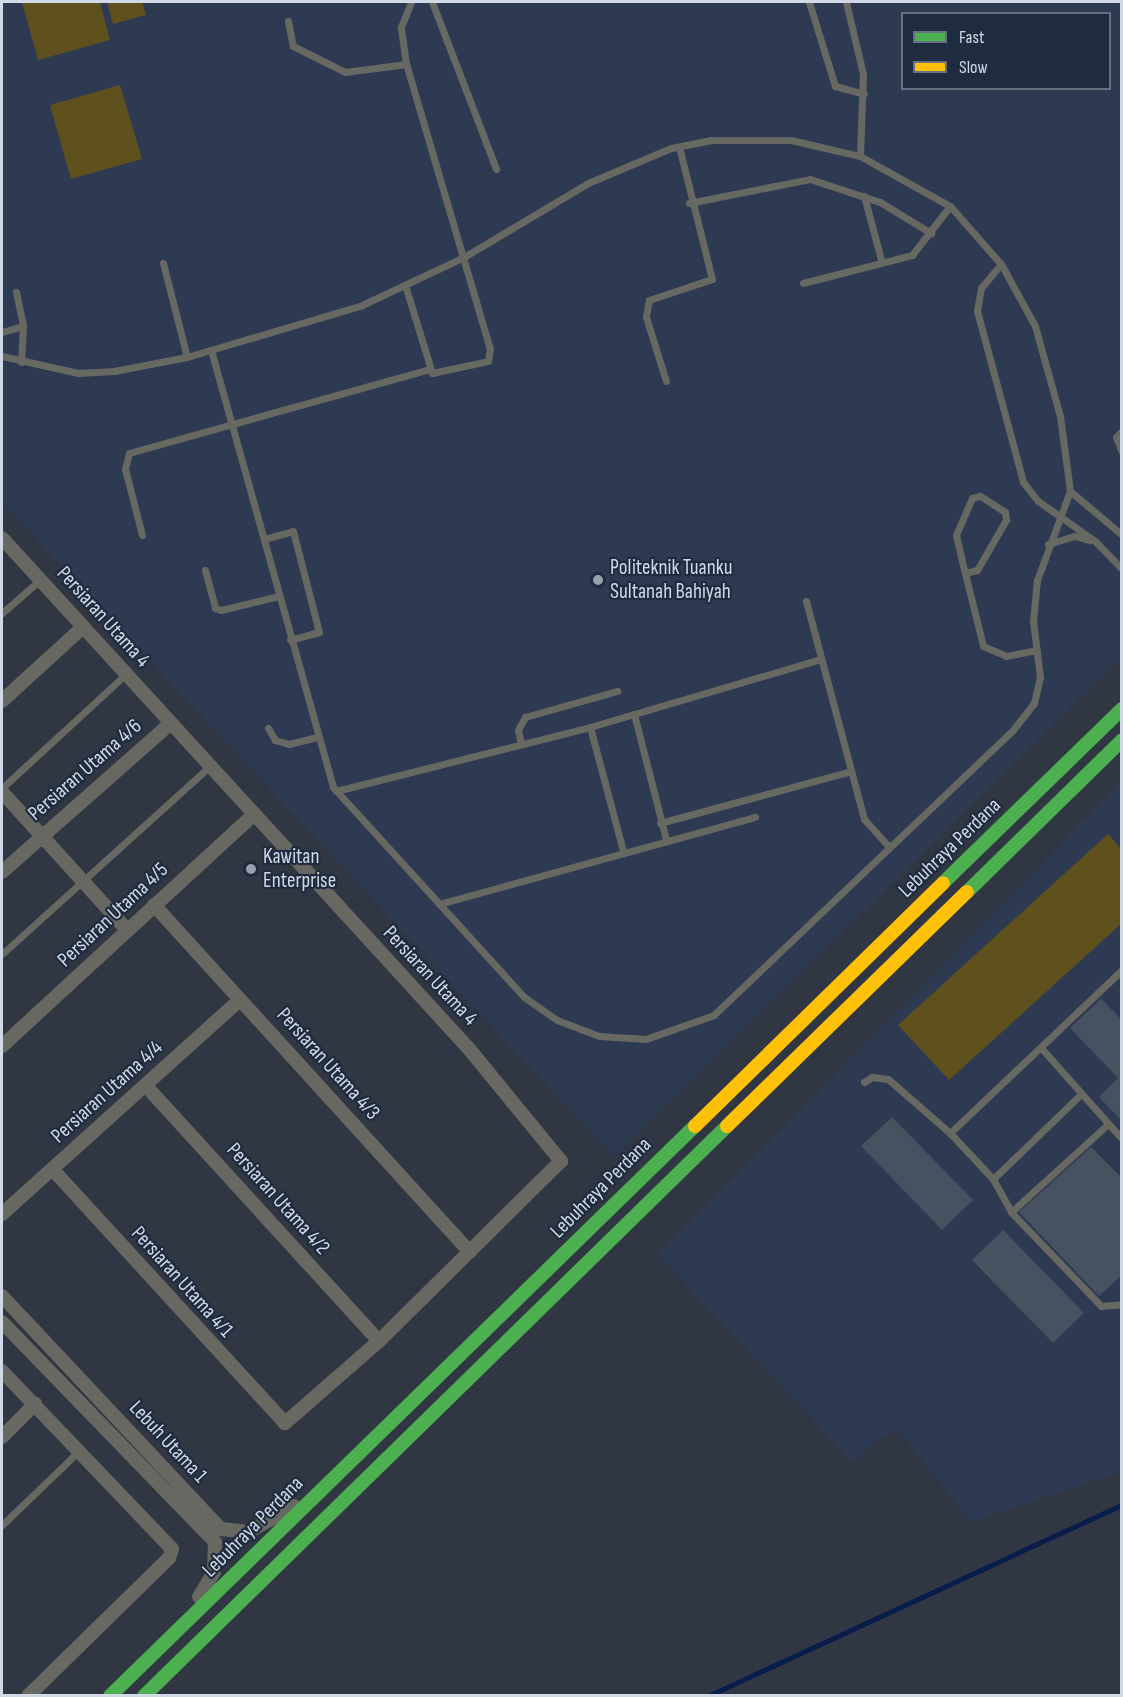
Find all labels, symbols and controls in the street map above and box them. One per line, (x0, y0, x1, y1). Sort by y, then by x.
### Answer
legend (901, 12, 1111, 90)
text: Fast (959, 27, 984, 48)
text: Slow (959, 57, 988, 78)
place label: Politeknik Tuanku Sultanah Bahiyah (610, 555, 732, 605)
street label: Persiaran Utama 4 (51, 561, 155, 673)
marker: Politeknik Tuanku Sultanah Bahiyah (591, 573, 605, 587)
street label: Persiaran Utama 4/6 (23, 714, 147, 826)
street label: Lebuhraya Perdana (894, 793, 1006, 903)
place label: Kawitan Enterprise (263, 844, 336, 894)
street label: Persiaran Utama 4/5 (53, 857, 173, 973)
marker: Kawitan Enterprise (244, 862, 258, 876)
street label: Persiaran Utama 4 (377, 921, 483, 1031)
street label: Persiaran Utama 4/3 (271, 1003, 385, 1125)
street label: Persiaran Utama 4/4 (46, 1035, 168, 1149)
street label: Lebuhraya Perdana (545, 1132, 657, 1244)
street label: Persiaran Utama 4/2 (221, 1138, 335, 1260)
street label: Persiaran Utama 4/1 (126, 1221, 238, 1343)
street label: Lebuh Utama 1 (124, 1396, 212, 1488)
street label: Lebuhraya Perdana (197, 1471, 309, 1583)

